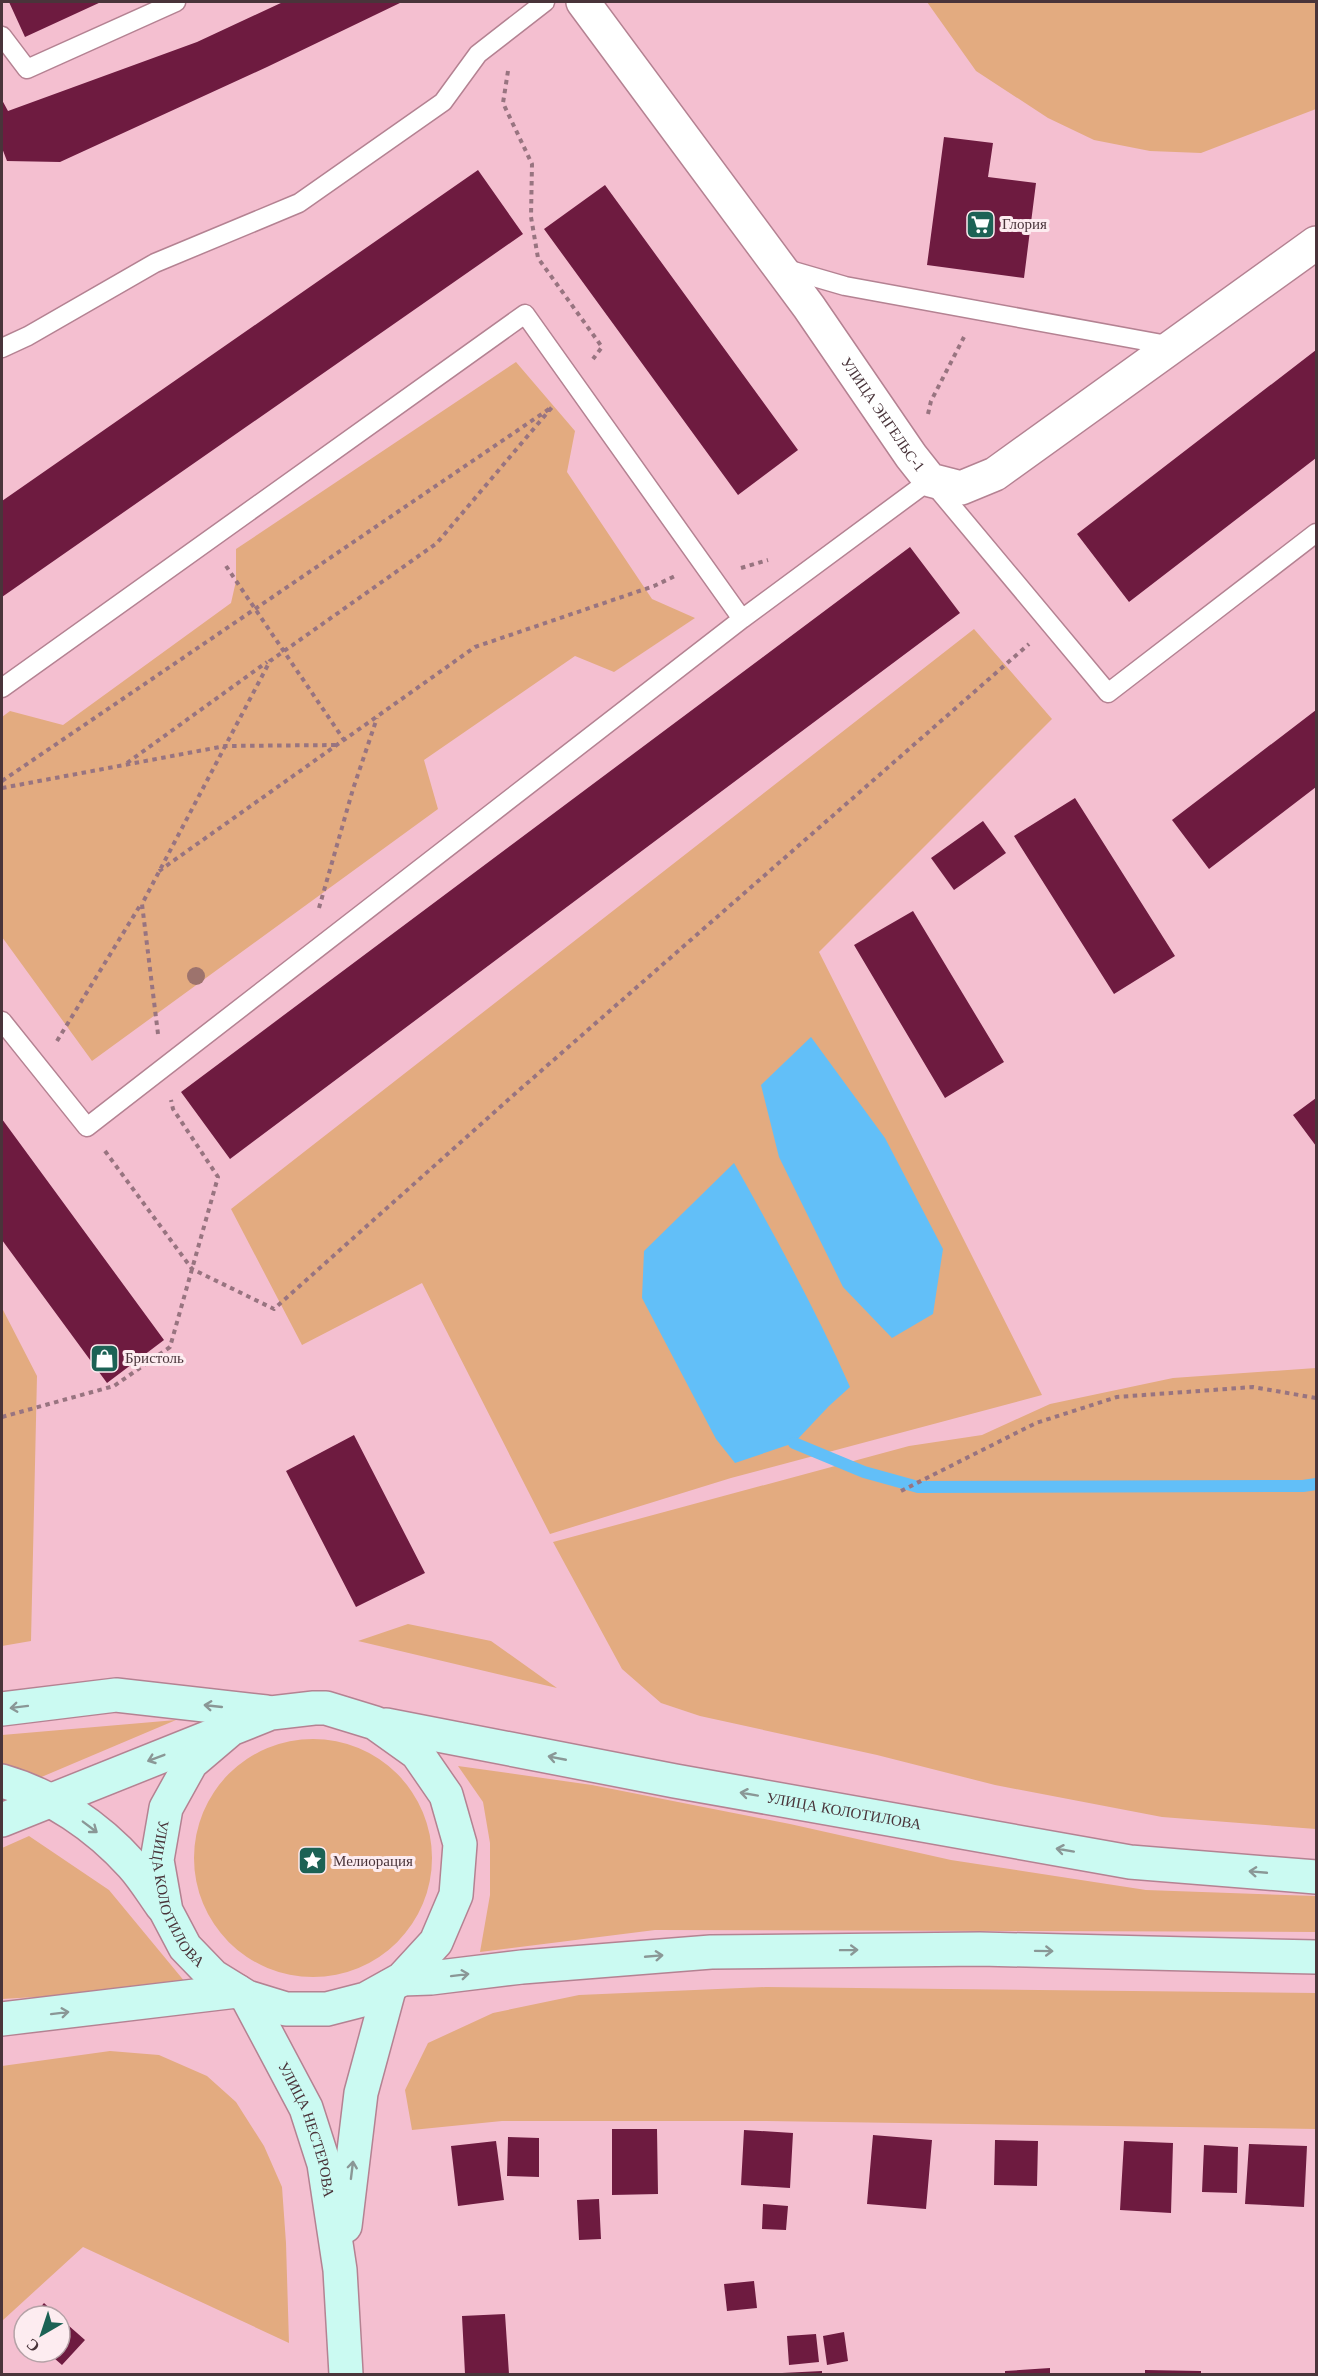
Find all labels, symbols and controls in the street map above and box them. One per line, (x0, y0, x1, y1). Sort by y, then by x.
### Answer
supermarket icon: Глория (965, 208, 997, 240)
place label: Глория (1002, 216, 1047, 232)
street label: УЛИЦА ЭНГЕЛЬС-1 (838, 354, 928, 474)
shop icon: Бристоль (88, 1342, 120, 1374)
place label: Бристоль (125, 1350, 184, 1366)
one-way arrow (203, 1700, 223, 1711)
one-way arrow (10, 1702, 29, 1713)
one-way arrow (548, 1752, 567, 1763)
one-way arrow (148, 1753, 166, 1764)
one-way arrow (739, 1789, 759, 1800)
street label: УЛИЦА КОЛОТИЛОВА (765, 1789, 923, 1833)
street label: УЛИЦА КОЛОТИЛОВА (149, 1819, 208, 1970)
one-way arrow (81, 1821, 97, 1833)
one-way arrow (1055, 1844, 1075, 1855)
place icon: Мелиорация (296, 1845, 328, 1877)
place label: Мелиорация (333, 1853, 413, 1869)
one-way arrow (1249, 1866, 1269, 1877)
one-way arrow (838, 1944, 858, 1956)
one-way arrow (1033, 1945, 1053, 1956)
one-way arrow (644, 1950, 664, 1961)
one-way arrow (450, 1969, 469, 1980)
one-way arrow (49, 2007, 69, 2018)
street label: УЛИЦА НЕСТЕРОВА (275, 2059, 337, 2198)
one-way arrow (347, 2160, 358, 2180)
north arrow (12, 2304, 72, 2364)
text: С (23, 2335, 43, 2356)

